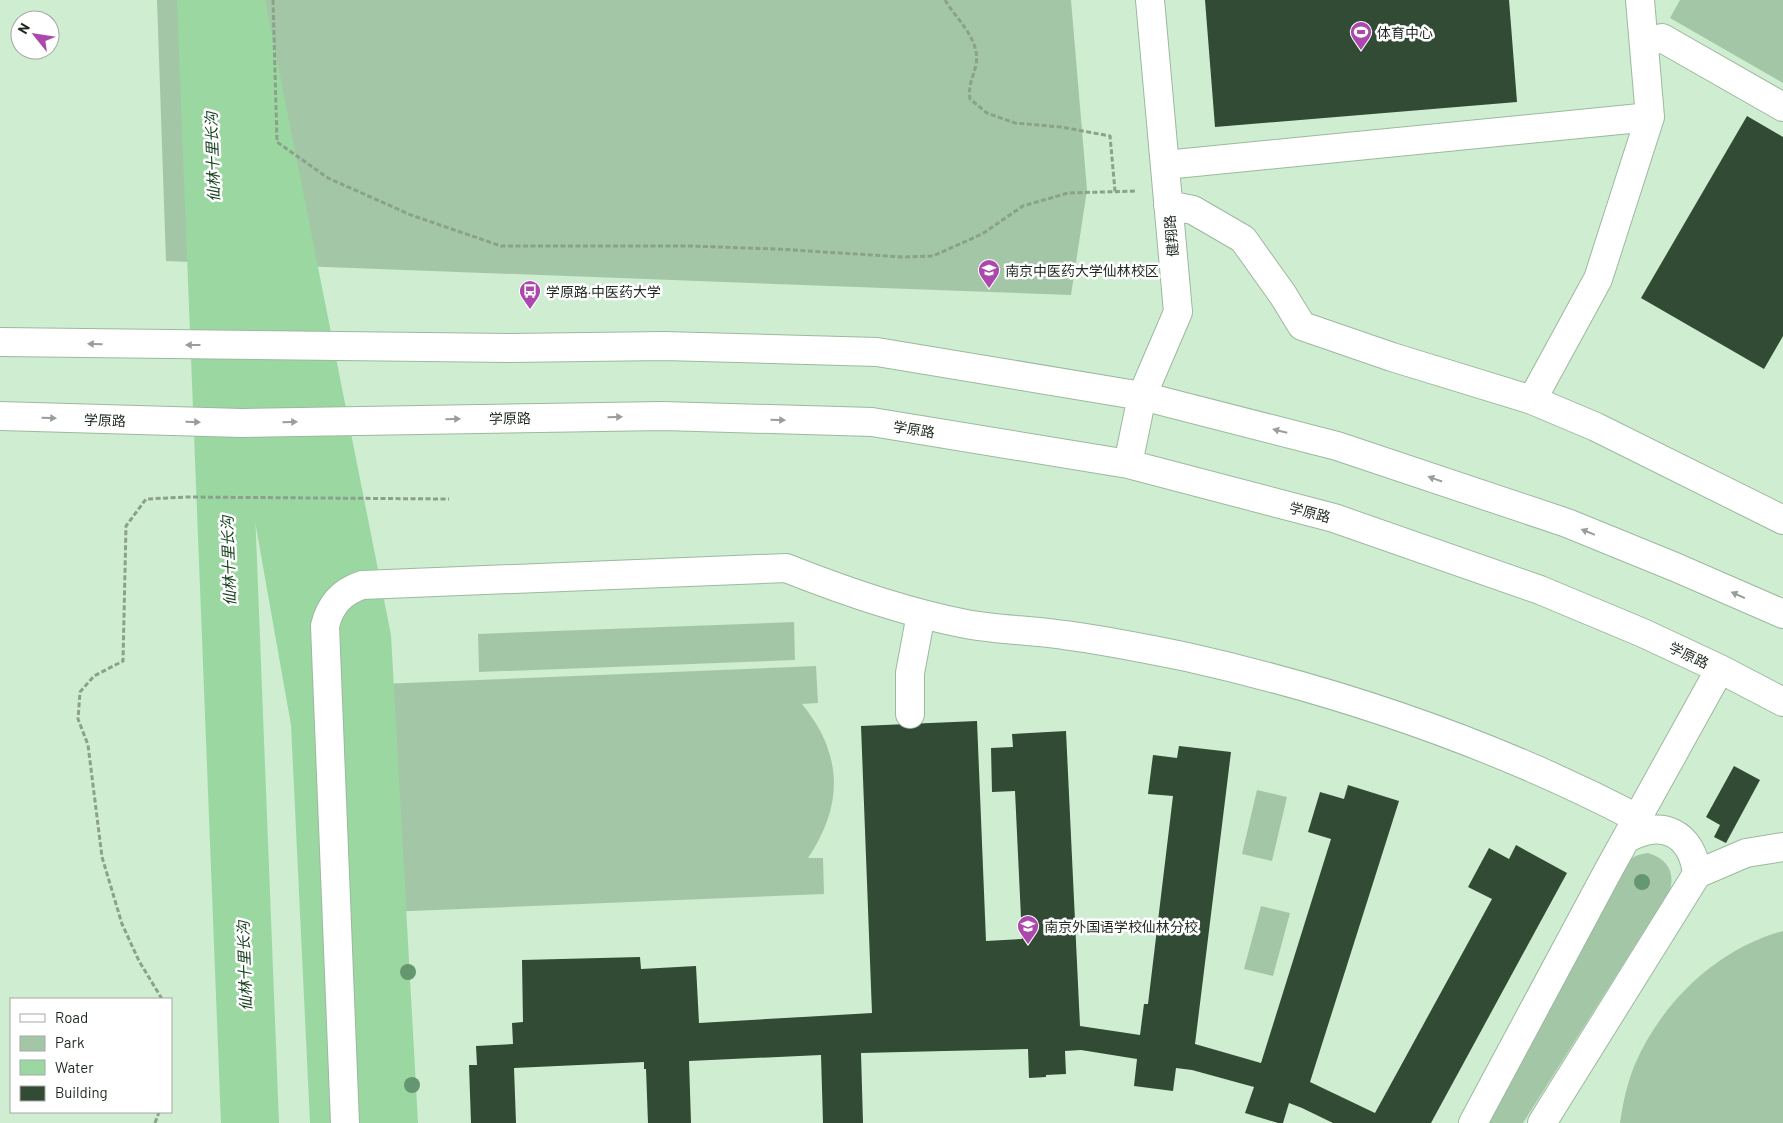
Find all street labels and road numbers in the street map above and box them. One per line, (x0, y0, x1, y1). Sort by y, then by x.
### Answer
street label: 健翔路 (1161, 214, 1181, 258)
street label: 学原路 (489, 409, 531, 427)
street label: 学原路 (84, 411, 126, 429)
street label: 学原路 (892, 417, 936, 441)
street label: 学原路 (1288, 498, 1332, 526)
street label: 学原路 (1666, 638, 1712, 672)

